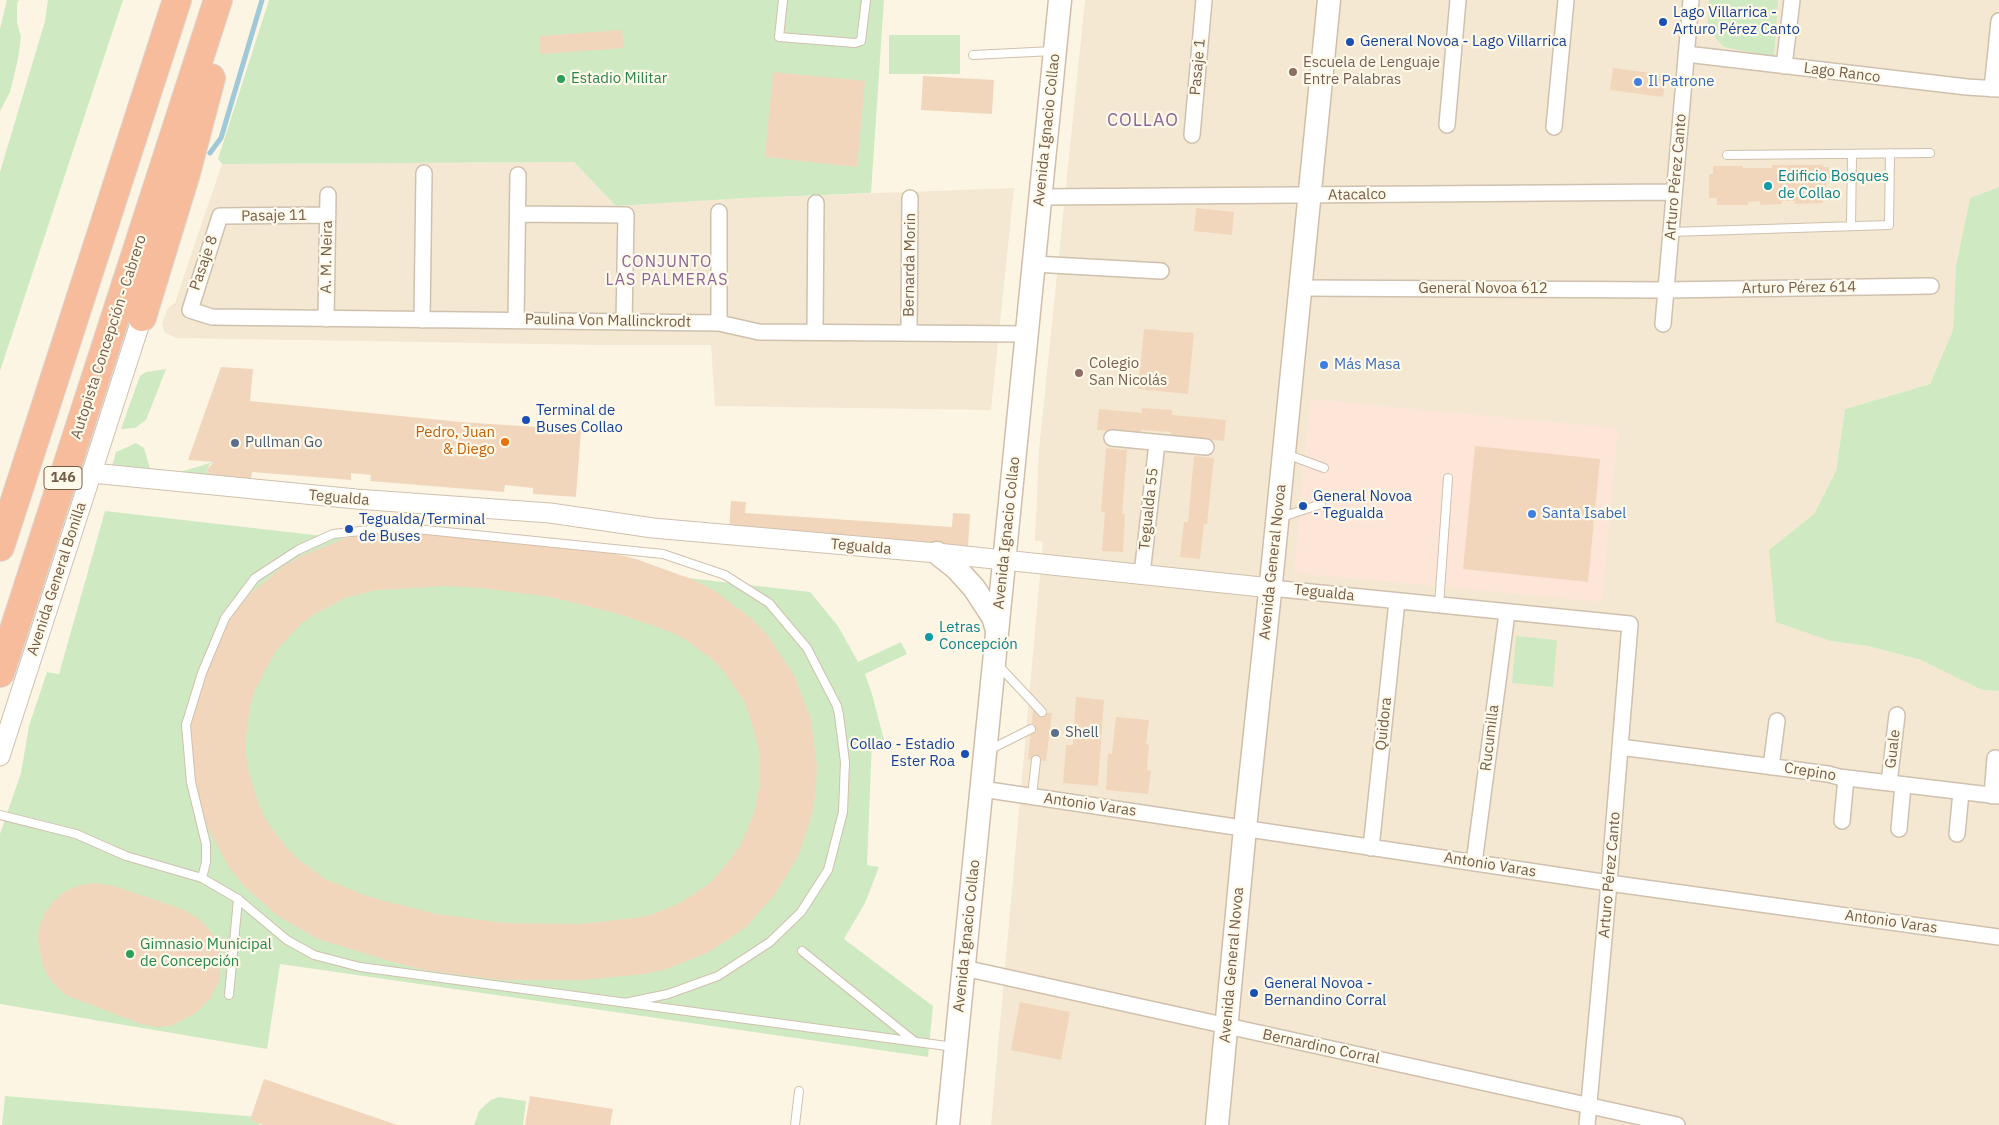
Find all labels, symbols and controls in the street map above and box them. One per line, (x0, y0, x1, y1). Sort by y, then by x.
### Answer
place label: Lago Villarrica - Arturo Pérez Canto (1673, 4, 1800, 39)
marker: Lago Villarrica - Arturo Pérez Canto (1657, 16, 1669, 28)
place label: General Novoa - Lago Villarrica (1360, 33, 1567, 51)
marker: General Novoa - Lago Villarrica (1344, 36, 1356, 48)
street label: Pasaje 1 (1187, 38, 1209, 96)
street label: Avenida Ignacio Collao (1030, 53, 1064, 207)
place label: Escuela de Lenguaje Entre Palabras (1303, 54, 1440, 89)
street label: Lago Ranco (1803, 59, 1881, 87)
marker: Escuela de Lenguaje Entre Palabras (1287, 66, 1299, 78)
place label: Estadio Militar (571, 70, 667, 88)
marker: Estadio Militar (555, 73, 567, 85)
place label: Il Patrone (1648, 73, 1714, 91)
marker: Il Patrone (1632, 76, 1644, 88)
district label: COLLAO (1106, 110, 1180, 132)
street label: Arturo Pérez Canto (1662, 113, 1690, 241)
place label: Edificio Bosques de Collao (1778, 168, 1889, 203)
marker: Edificio Bosques de Collao (1762, 180, 1774, 192)
street label: Atacalco (1328, 185, 1386, 205)
street label: Pasaje 11 (241, 206, 307, 226)
street label: Bernarda Morin (900, 213, 920, 317)
street label: A. M. Neira (317, 220, 337, 294)
street label: Autopista Concepción - Cabrero (67, 233, 151, 441)
street label: Pasaje 8 (186, 233, 222, 293)
district label: CONJUNTO LAS PALMERAS (604, 252, 730, 290)
street label: Arturo Pérez 614 (1742, 278, 1856, 298)
street label: General Novoa 612 (1418, 280, 1548, 298)
street label: Paulina Von Mallinckrodt (525, 311, 691, 331)
place label: Colegio San Nicolás (1089, 355, 1167, 390)
place label: Más Masa (1334, 356, 1401, 374)
marker: Más Masa (1318, 359, 1330, 371)
marker: Colegio San Nicolás (1073, 367, 1085, 379)
place label: Terminal de Buses Collao (536, 402, 623, 437)
marker: Terminal de Buses Collao (520, 414, 532, 426)
place label: Pedro, Juan & Diego (415, 424, 495, 459)
place label: Pullman Go (245, 434, 323, 452)
marker: Pedro, Juan & Diego (499, 436, 511, 448)
marker: Pullman Go (229, 437, 241, 449)
street label: Avenida Ignacio Collao (990, 456, 1024, 610)
road number: 146 (44, 466, 82, 489)
street label: Tegualda 55 (1136, 467, 1162, 551)
street label: Avenida General Novoa (1256, 483, 1290, 641)
street label: Tegualda (308, 486, 370, 510)
place label: General Novoa - Tegualda (1313, 488, 1412, 523)
street label: Avenida General Bonilla (24, 500, 90, 658)
marker: General Novoa - Tegualda (1297, 500, 1309, 512)
place label: Santa Isabel (1542, 505, 1626, 523)
marker: Santa Isabel (1526, 508, 1538, 520)
place label: Tegualda/Terminal de Buses (359, 511, 485, 546)
marker: Tegualda/Terminal de Buses (343, 523, 355, 535)
street label: Tegualda (830, 535, 892, 559)
street label: Tegualda (1293, 581, 1355, 605)
place label: Letras Concepción (939, 619, 1018, 654)
marker: Letras Concepción (923, 631, 935, 643)
street label: Quidora (1372, 696, 1396, 752)
street label: Rucumilla (1477, 704, 1503, 772)
place label: Shell (1065, 724, 1099, 742)
marker: Shell (1049, 727, 1061, 739)
street label: Guale (1882, 728, 1904, 770)
place label: Collao - Estadio Ester Roa (850, 736, 955, 771)
marker: Collao - Estadio Ester Roa (959, 748, 971, 760)
street label: Crepino (1783, 759, 1837, 785)
street label: Antonio Varas (1042, 790, 1138, 820)
street label: Arturo Pérez Canto (1596, 811, 1624, 939)
street label: Antonio Varas (1442, 849, 1538, 881)
street label: Avenida Ignacio Collao (950, 859, 984, 1013)
street label: Avenida General Novoa (1216, 886, 1248, 1044)
street label: Antonio Varas (1843, 907, 1939, 937)
place label: Gimnasio Municipal de Concepción (140, 936, 272, 971)
marker: Gimnasio Municipal de Concepción (124, 948, 136, 960)
place label: General Novoa - Bernandino Corral (1264, 975, 1386, 1010)
marker: General Novoa - Bernandino Corral (1248, 987, 1260, 999)
street label: Bernardino Corral (1261, 1026, 1381, 1068)

